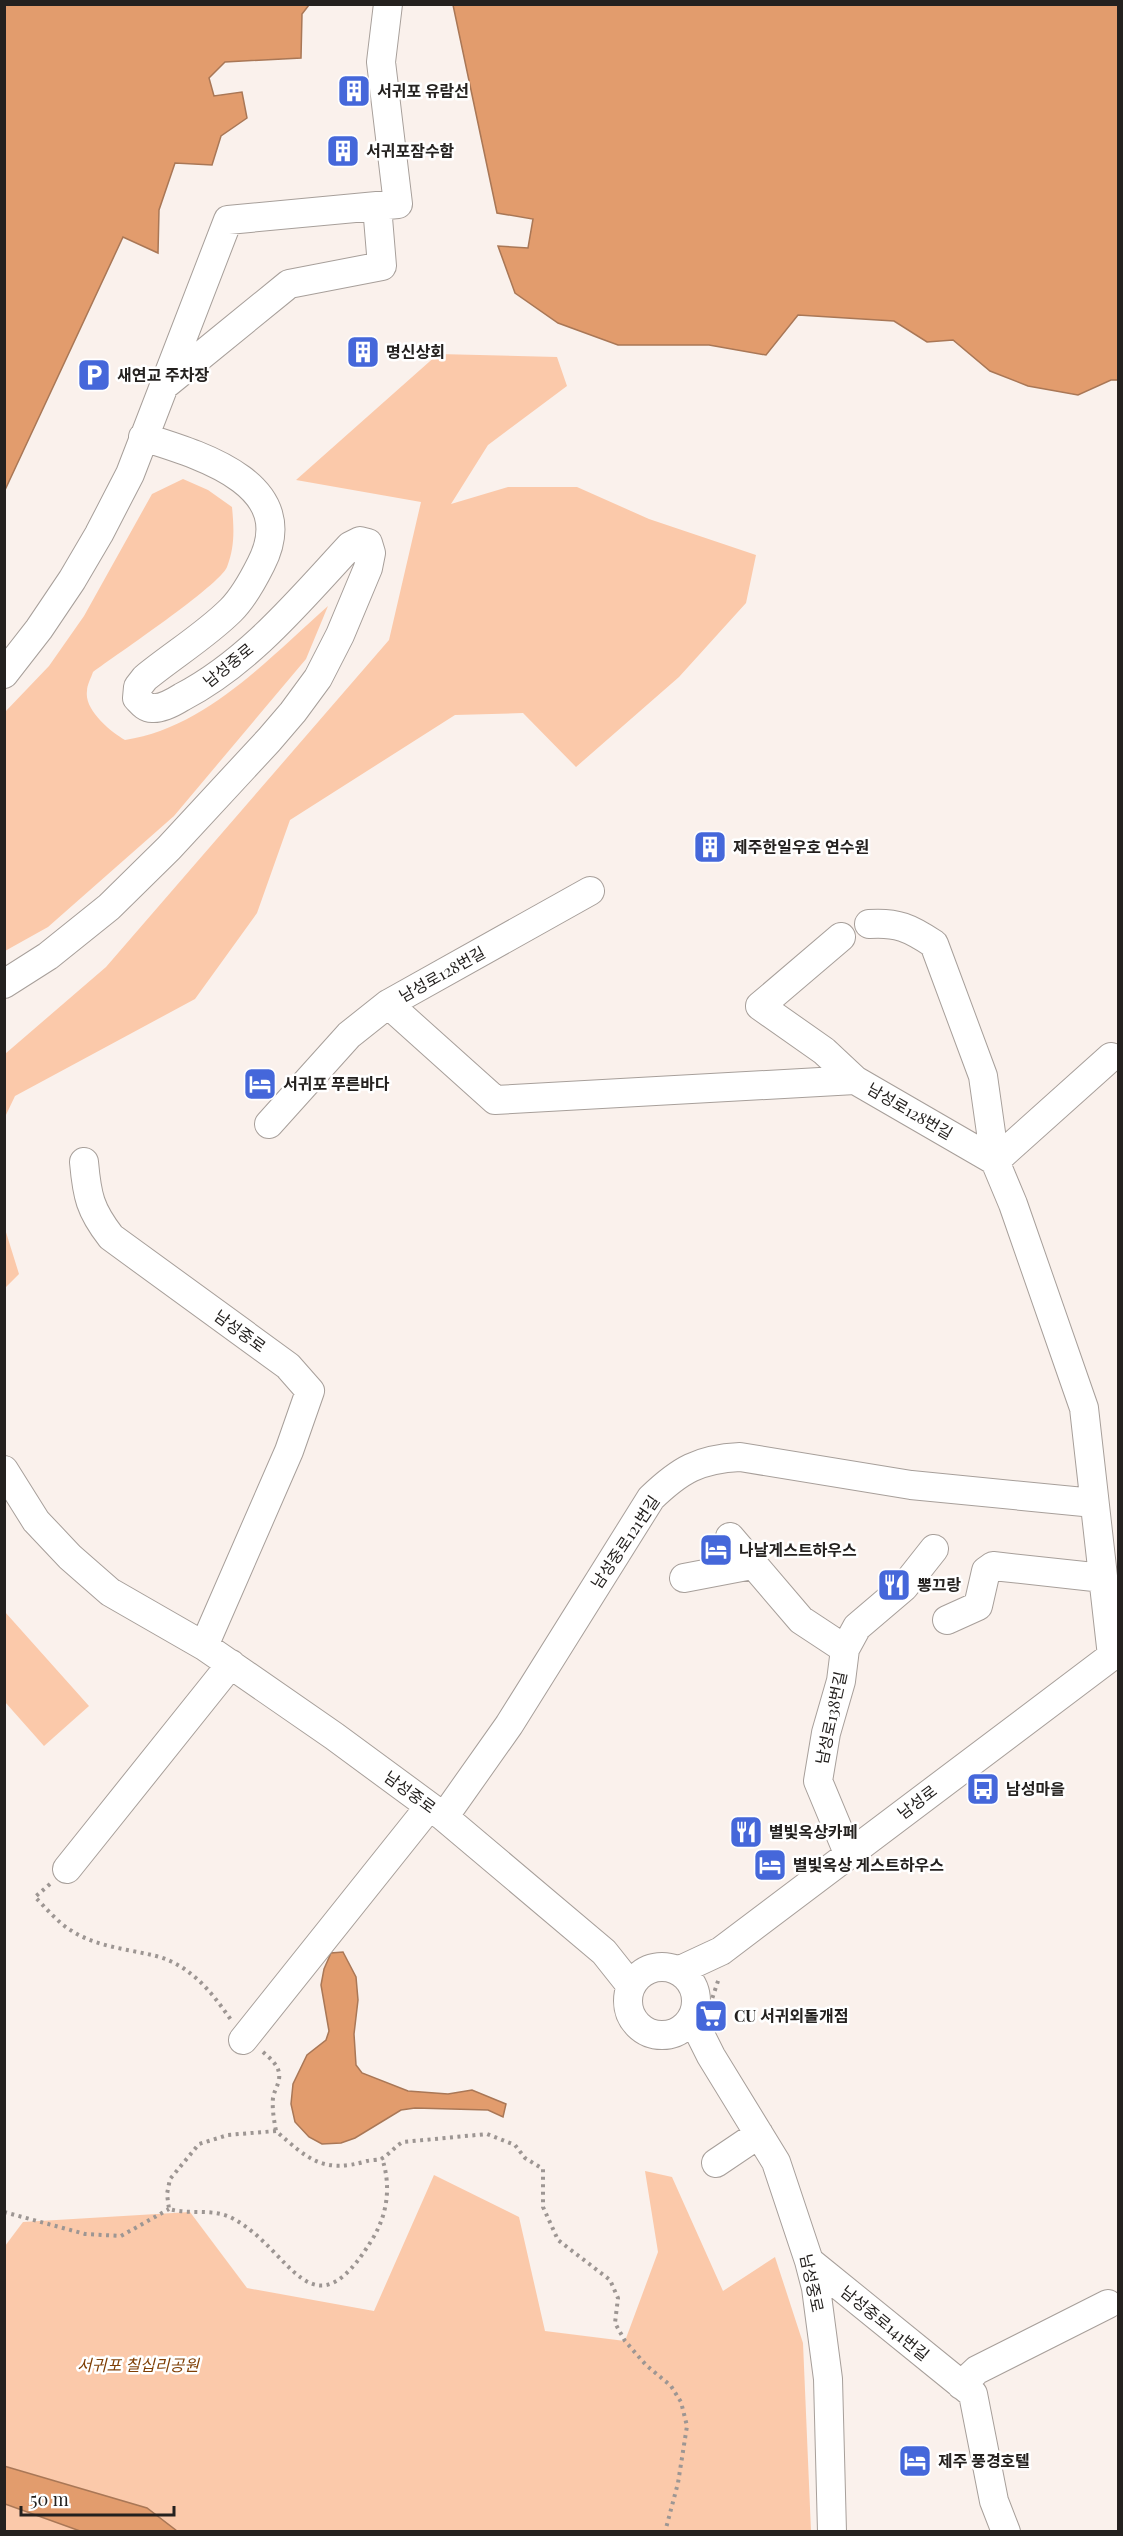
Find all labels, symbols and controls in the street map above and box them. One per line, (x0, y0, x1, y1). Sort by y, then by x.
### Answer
building icon: 서귀포 유람선 (336, 73, 372, 109)
place label: 서귀포 유람선 (377, 80, 469, 101)
building icon: 서귀포잠수함 (325, 133, 361, 169)
place label: 서귀포잠수함 (366, 140, 455, 161)
building icon: 명신상회 (345, 334, 381, 370)
place label: 명신상회 (386, 341, 445, 362)
parking icon: 새연교 주차장 (76, 357, 112, 393)
place label: 새연교 주차장 (117, 364, 209, 385)
street label: 남성중로 (198, 638, 257, 691)
building icon: 제주한일우호 연수원 (692, 829, 728, 865)
place label: 제주한일우호 연수원 (733, 836, 869, 857)
street label: 남성로128번길 (395, 941, 489, 1006)
hotel icon: 서귀포 푸른바다 (242, 1066, 278, 1102)
place label: 서귀포 푸른바다 (283, 1073, 390, 1094)
street label: 남성로128번길 (864, 1078, 957, 1144)
street label: 남성중로 (210, 1305, 271, 1357)
street label: 남성중로121번길 (586, 1491, 663, 1592)
hotel icon: 나날게스트하우스 (698, 1532, 734, 1568)
place label: 나날게스트하우스 (739, 1539, 857, 1560)
restaurant icon: 뽕끄랑 (876, 1567, 912, 1603)
place label: 뽕끄랑 (917, 1574, 961, 1595)
street label: 남성로138번길 (810, 1669, 851, 1766)
street label: 남성중로 (380, 1766, 441, 1818)
bus stop icon: 남성마을 (965, 1771, 1001, 1807)
place label: 남성마을 (1006, 1778, 1065, 1799)
street label: 남성로 (893, 1780, 941, 1823)
restaurant icon: 별빛옥상카페 (728, 1814, 764, 1850)
place label: 별빛옥상카페 (769, 1821, 857, 1842)
hotel icon: 별빛옥상 게스트하우스 (752, 1847, 788, 1883)
place label: 별빛옥상 게스트하우스 (793, 1854, 944, 1875)
supermarket icon: CU 서귀외돌개점 (693, 1998, 729, 2034)
place label: CU 서귀외돌개점 (734, 2005, 848, 2026)
street label: 남성중로 (796, 2252, 829, 2314)
street label: 남성중로141번길 (837, 2280, 934, 2365)
park label: 서귀포 칠십리공원 (77, 2354, 200, 2375)
hotel icon: 제주 풍경호텔 (897, 2443, 933, 2479)
place label: 제주 풍경호텔 (938, 2450, 1030, 2471)
scale bar (21, 2479, 174, 2517)
text: 50 m (30, 2487, 69, 2511)

